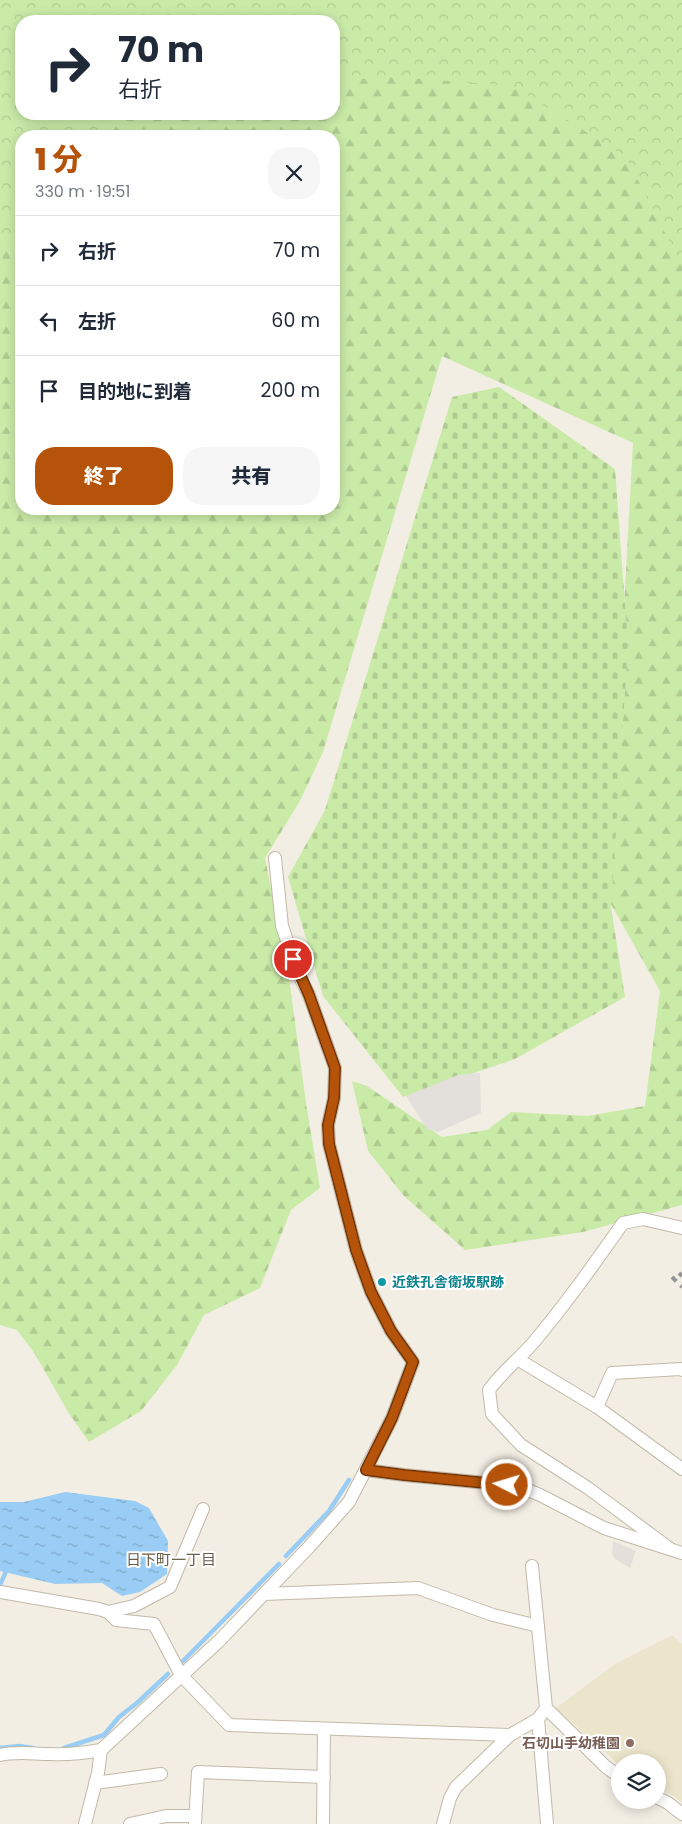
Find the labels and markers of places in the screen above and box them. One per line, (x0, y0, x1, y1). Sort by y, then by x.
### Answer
pin (272, 938, 314, 980)
place label: 近鉄孔舎衛坂駅跡 (392, 1272, 504, 1292)
marker: 近鉄孔舎衛坂駅跡 (376, 1276, 388, 1288)
place label: 石切山手幼稚園 (522, 1733, 620, 1753)
marker: 石切山手幼稚園 (624, 1737, 636, 1749)

